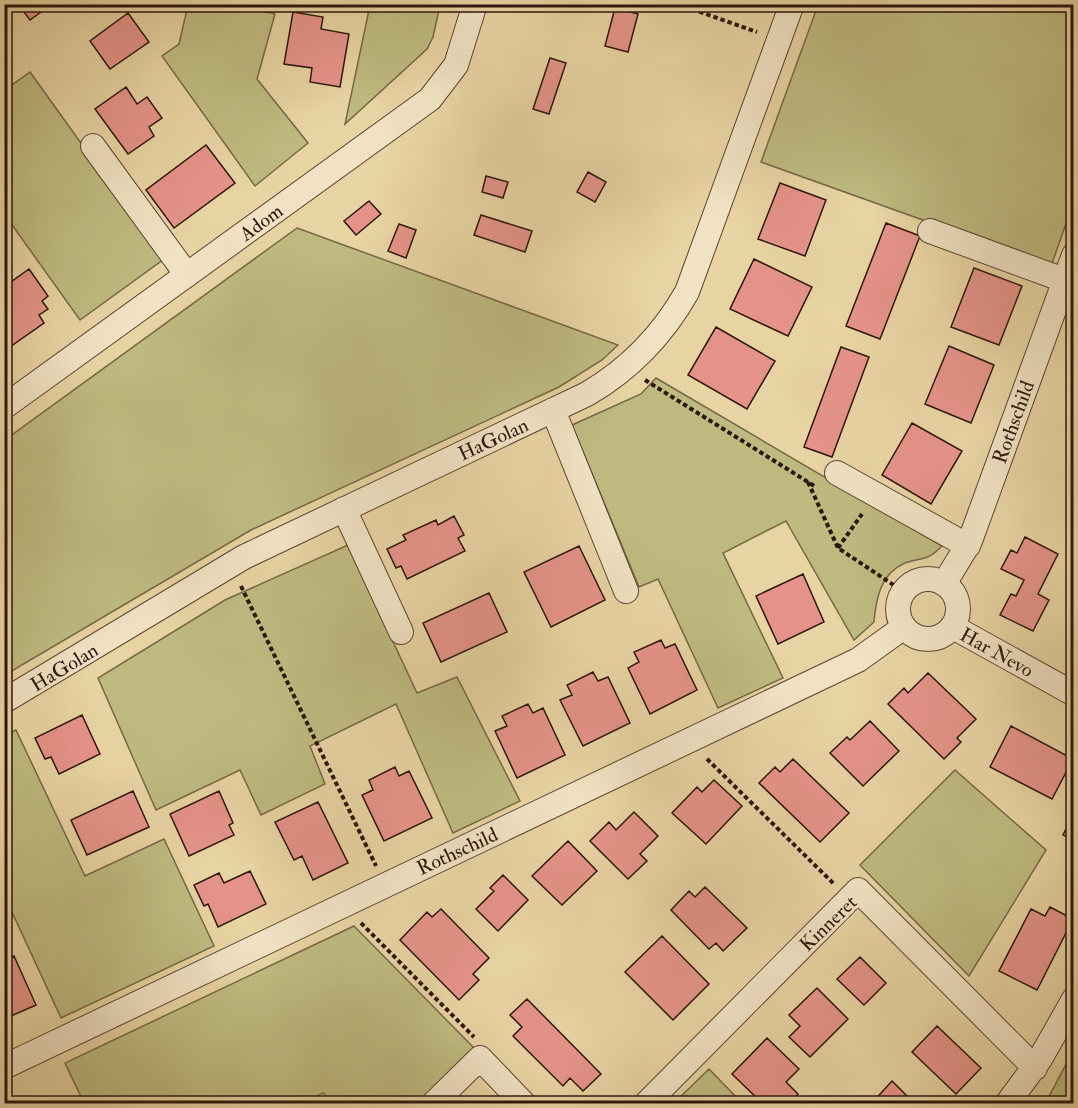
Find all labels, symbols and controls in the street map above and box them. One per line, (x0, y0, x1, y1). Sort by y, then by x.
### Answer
street label: Adom (234, 198, 288, 247)
street label: Rothschild (987, 377, 1040, 467)
street label: HaGolan (454, 412, 532, 467)
street label: Har Nevo (956, 622, 1038, 683)
street label: HaGolan (26, 638, 103, 697)
street label: Rothschild (413, 822, 502, 881)
street label: Kinneret (794, 890, 863, 957)

